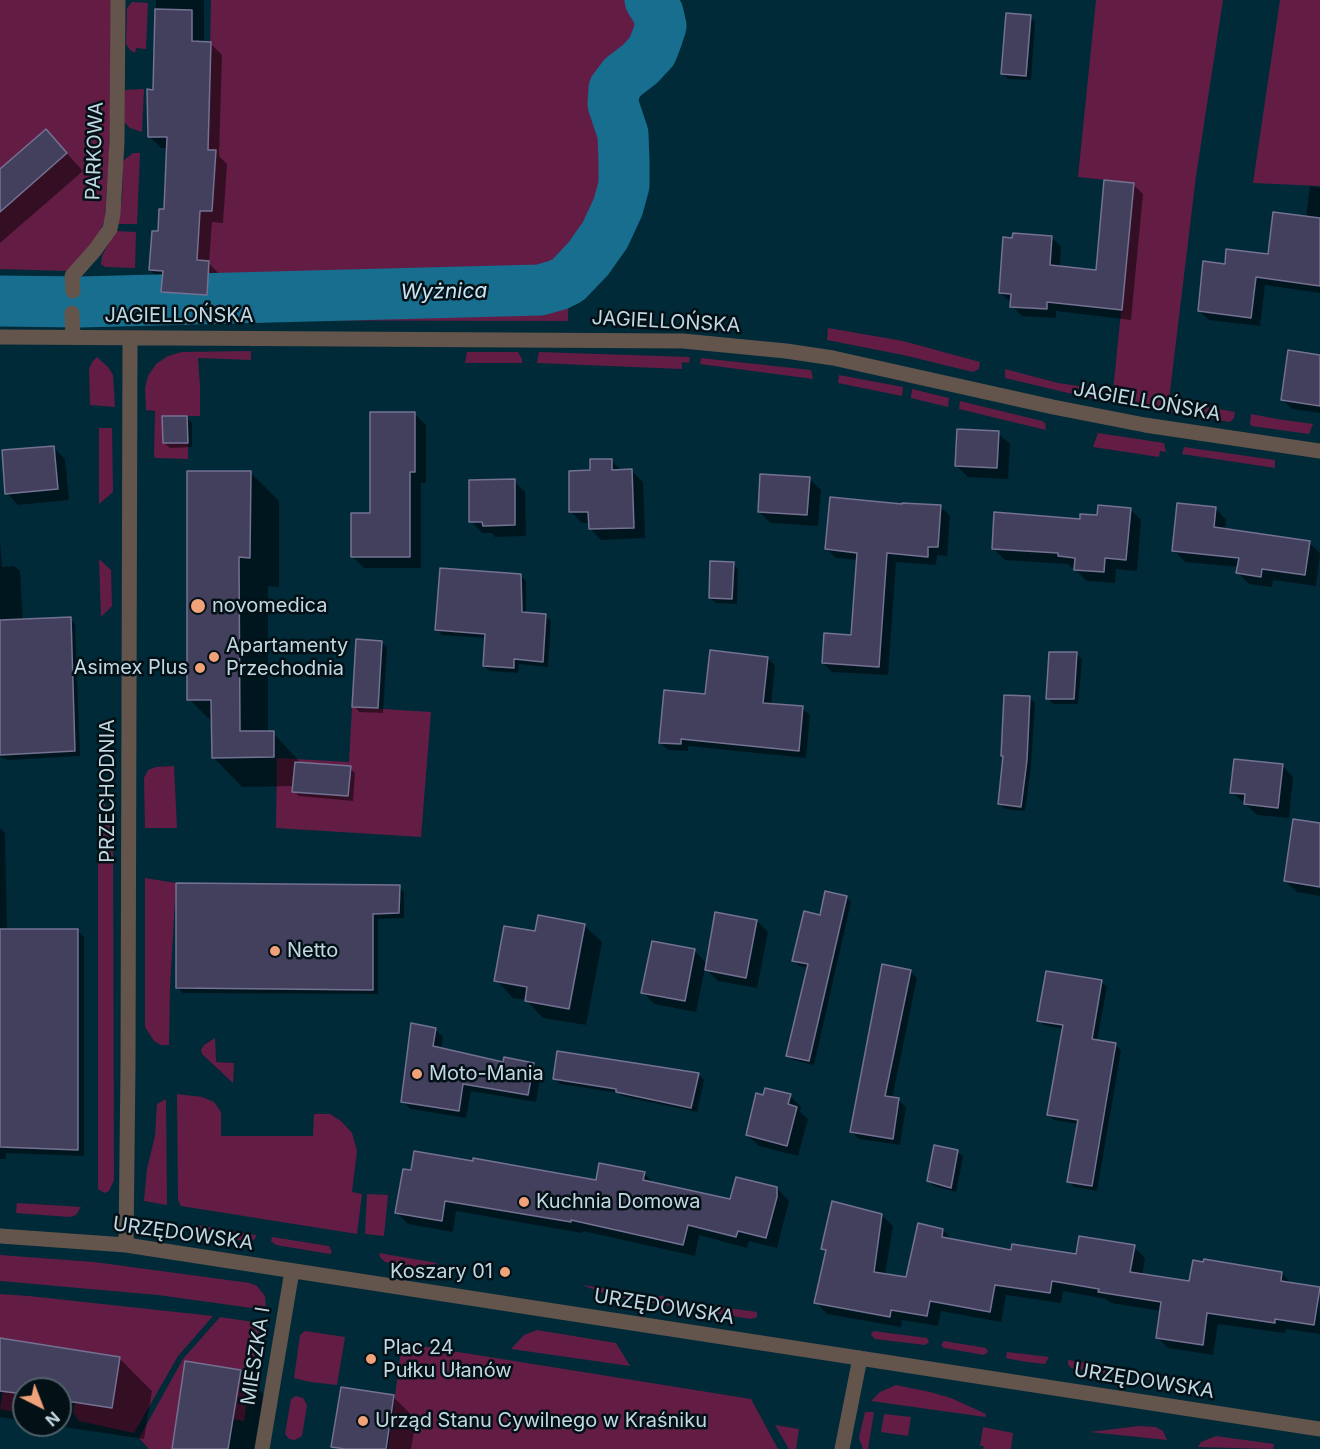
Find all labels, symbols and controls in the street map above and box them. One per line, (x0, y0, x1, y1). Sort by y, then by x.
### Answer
street label: PARKOWA (81, 101, 109, 201)
water label: Wyżnica (401, 279, 487, 305)
street label: JAGIELLOŃSKA (105, 304, 253, 328)
street label: JAGIELLOŃSKA (591, 306, 741, 338)
street label: JAGIELLOŃSKA (1072, 377, 1222, 427)
place label: novomedica (212, 594, 327, 618)
marker: novomedica (189, 597, 207, 615)
place label: Apartamenty Przechodnia (226, 634, 348, 681)
marker: Apartamenty Przechodnia (207, 650, 221, 664)
place label: Asimex Plus (74, 656, 188, 680)
marker: Asimex Plus (193, 661, 207, 675)
street label: PRZECHODNIA (96, 719, 120, 863)
place label: Netto (287, 939, 338, 963)
marker: Netto (268, 944, 282, 958)
place label: Moto-Mania (429, 1062, 544, 1086)
marker: Moto-Mania (410, 1067, 424, 1081)
place label: Kuchnia Domowa (536, 1190, 701, 1214)
marker: Kuchnia Domowa (517, 1195, 531, 1209)
street label: URZĘDOWSKA (111, 1212, 255, 1256)
place label: Koszary 01 (390, 1260, 493, 1284)
marker: Koszary 01 (498, 1265, 512, 1279)
street label: URZĘDOWSKA (592, 1284, 736, 1330)
street label: MIESZKA I (236, 1305, 276, 1407)
place label: Plac 24 Pułku Ułanów (383, 1336, 512, 1383)
marker: Plac 24 Pułku Ułanów (364, 1352, 378, 1366)
street label: URZĘDOWSKA (1072, 1358, 1216, 1404)
north arrow (12, 1377, 72, 1437)
text: N (41, 1407, 64, 1430)
place label: Urząd Stanu Cywilnego w Kraśniku (375, 1409, 707, 1433)
marker: Urząd Stanu Cywilnego w Kraśniku (356, 1414, 370, 1428)

